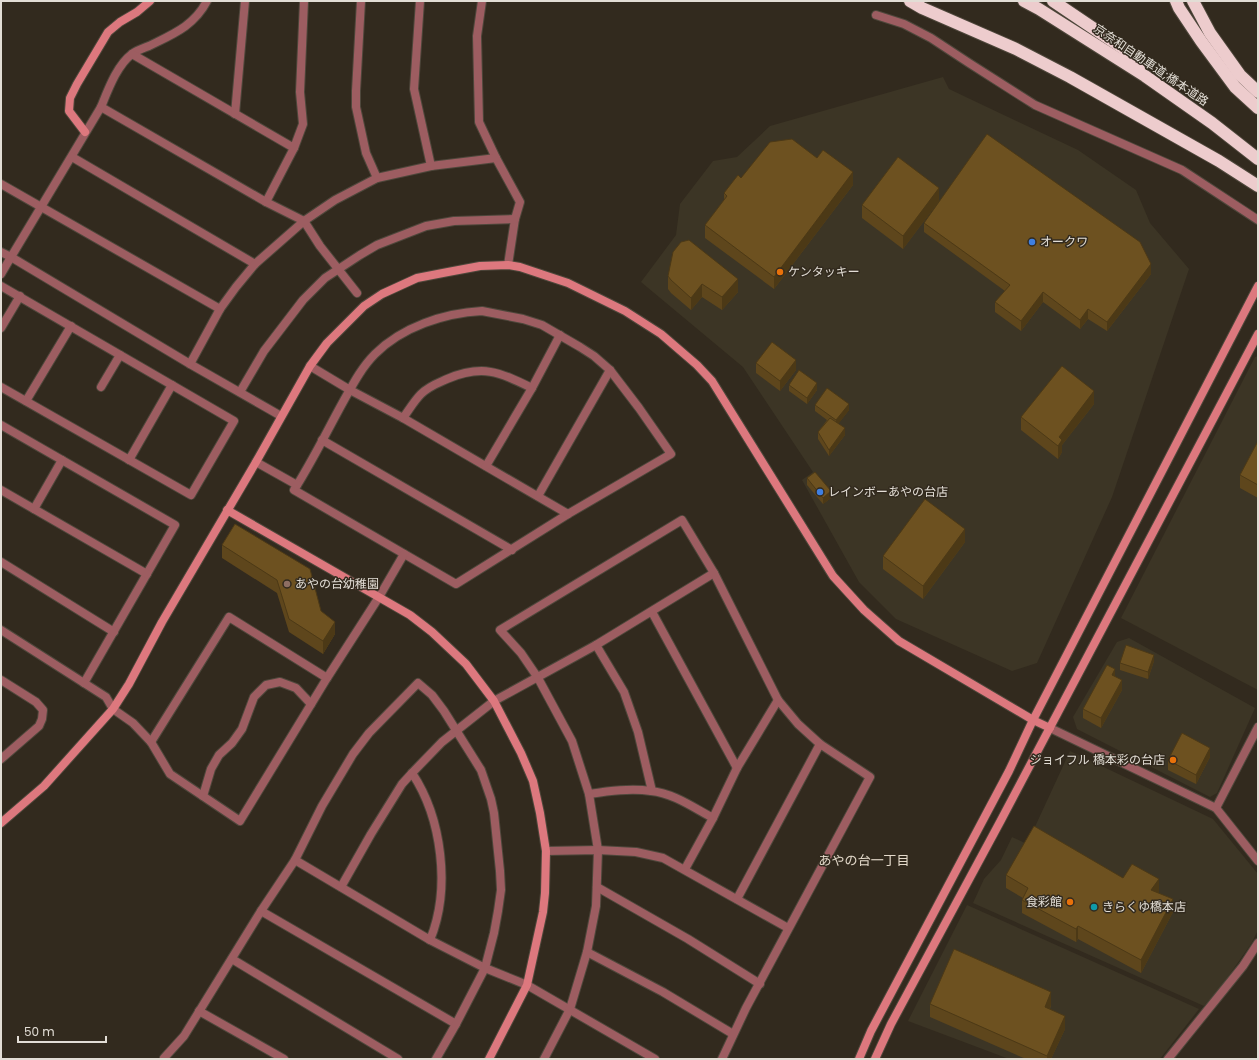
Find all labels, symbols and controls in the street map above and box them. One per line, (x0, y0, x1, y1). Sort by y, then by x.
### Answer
street label: 京奈和自動車道;橋本道路 (1090, 20, 1212, 109)
place label: オークワ (1040, 233, 1088, 250)
marker: オークワ (1027, 237, 1037, 247)
place label: ケンタッキー (788, 263, 860, 280)
marker: ケンタッキー (775, 267, 785, 277)
place label: レインボーあやの台店 (828, 483, 948, 500)
marker: レインボーあやの台店 (815, 487, 825, 497)
place label: あやの台幼稚園 (295, 575, 379, 592)
marker: あやの台幼稚園 (282, 579, 292, 589)
place label: ジョイフル 橋本彩の台店 (1030, 751, 1165, 768)
marker: ジョイフル 橋本彩の台店 (1168, 755, 1178, 765)
district label: あやの台一丁目 (818, 851, 910, 870)
place label: 食彩館 (1026, 893, 1062, 910)
marker: 食彩館 (1065, 897, 1075, 907)
place label: きらくゆ橋本店 (1102, 898, 1186, 915)
marker: きらくゆ橋本店 (1089, 902, 1099, 912)
scale bar (18, 1018, 106, 1044)
text: 50 m (24, 1023, 55, 1040)

